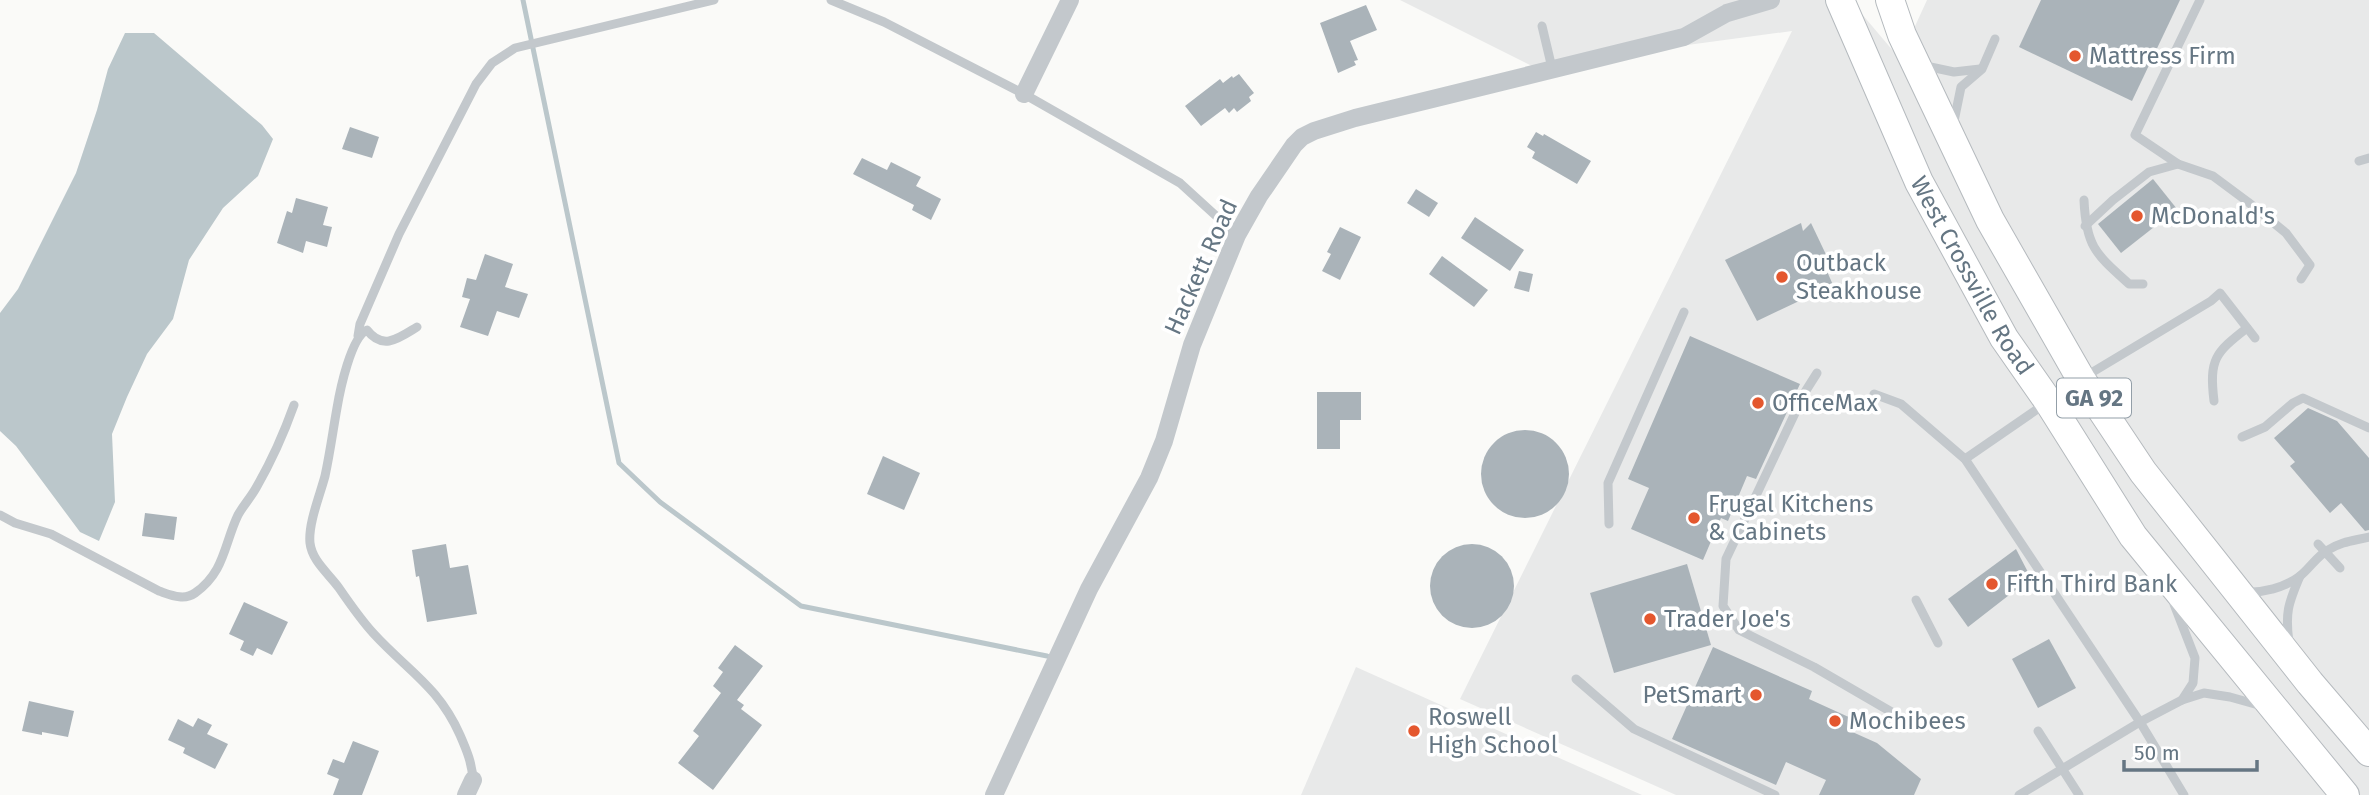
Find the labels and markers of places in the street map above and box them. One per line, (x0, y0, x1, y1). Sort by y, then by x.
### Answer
place label: Mattress Firm (2089, 42, 2236, 70)
marker: Mattress Firm (2067, 48, 2083, 64)
place label: McDonald's (2151, 202, 2275, 230)
marker: McDonald's (2129, 208, 2145, 224)
place label: Outback Steakhouse (1796, 249, 1922, 305)
marker: Outback Steakhouse (1774, 269, 1790, 285)
place label: OfficeMax (1772, 389, 1878, 417)
marker: OfficeMax (1750, 395, 1766, 411)
place label: Frugal Kitchens & Cabinets (1708, 490, 1874, 546)
marker: Frugal Kitchens & Cabinets (1686, 510, 1702, 526)
place label: Fifth Third Bank (2006, 570, 2178, 598)
marker: Fifth Third Bank (1984, 576, 2000, 592)
place label: Trader Joe's (1664, 605, 1791, 633)
marker: Trader Joe's (1642, 611, 1658, 627)
place label: PetSmart (1642, 681, 1742, 709)
marker: PetSmart (1748, 687, 1764, 703)
place label: Roswell High School (1428, 703, 1558, 759)
place label: Mochibees (1849, 707, 1966, 735)
marker: Mochibees (1827, 713, 1843, 729)
marker: Roswell High School (1406, 723, 1422, 739)

